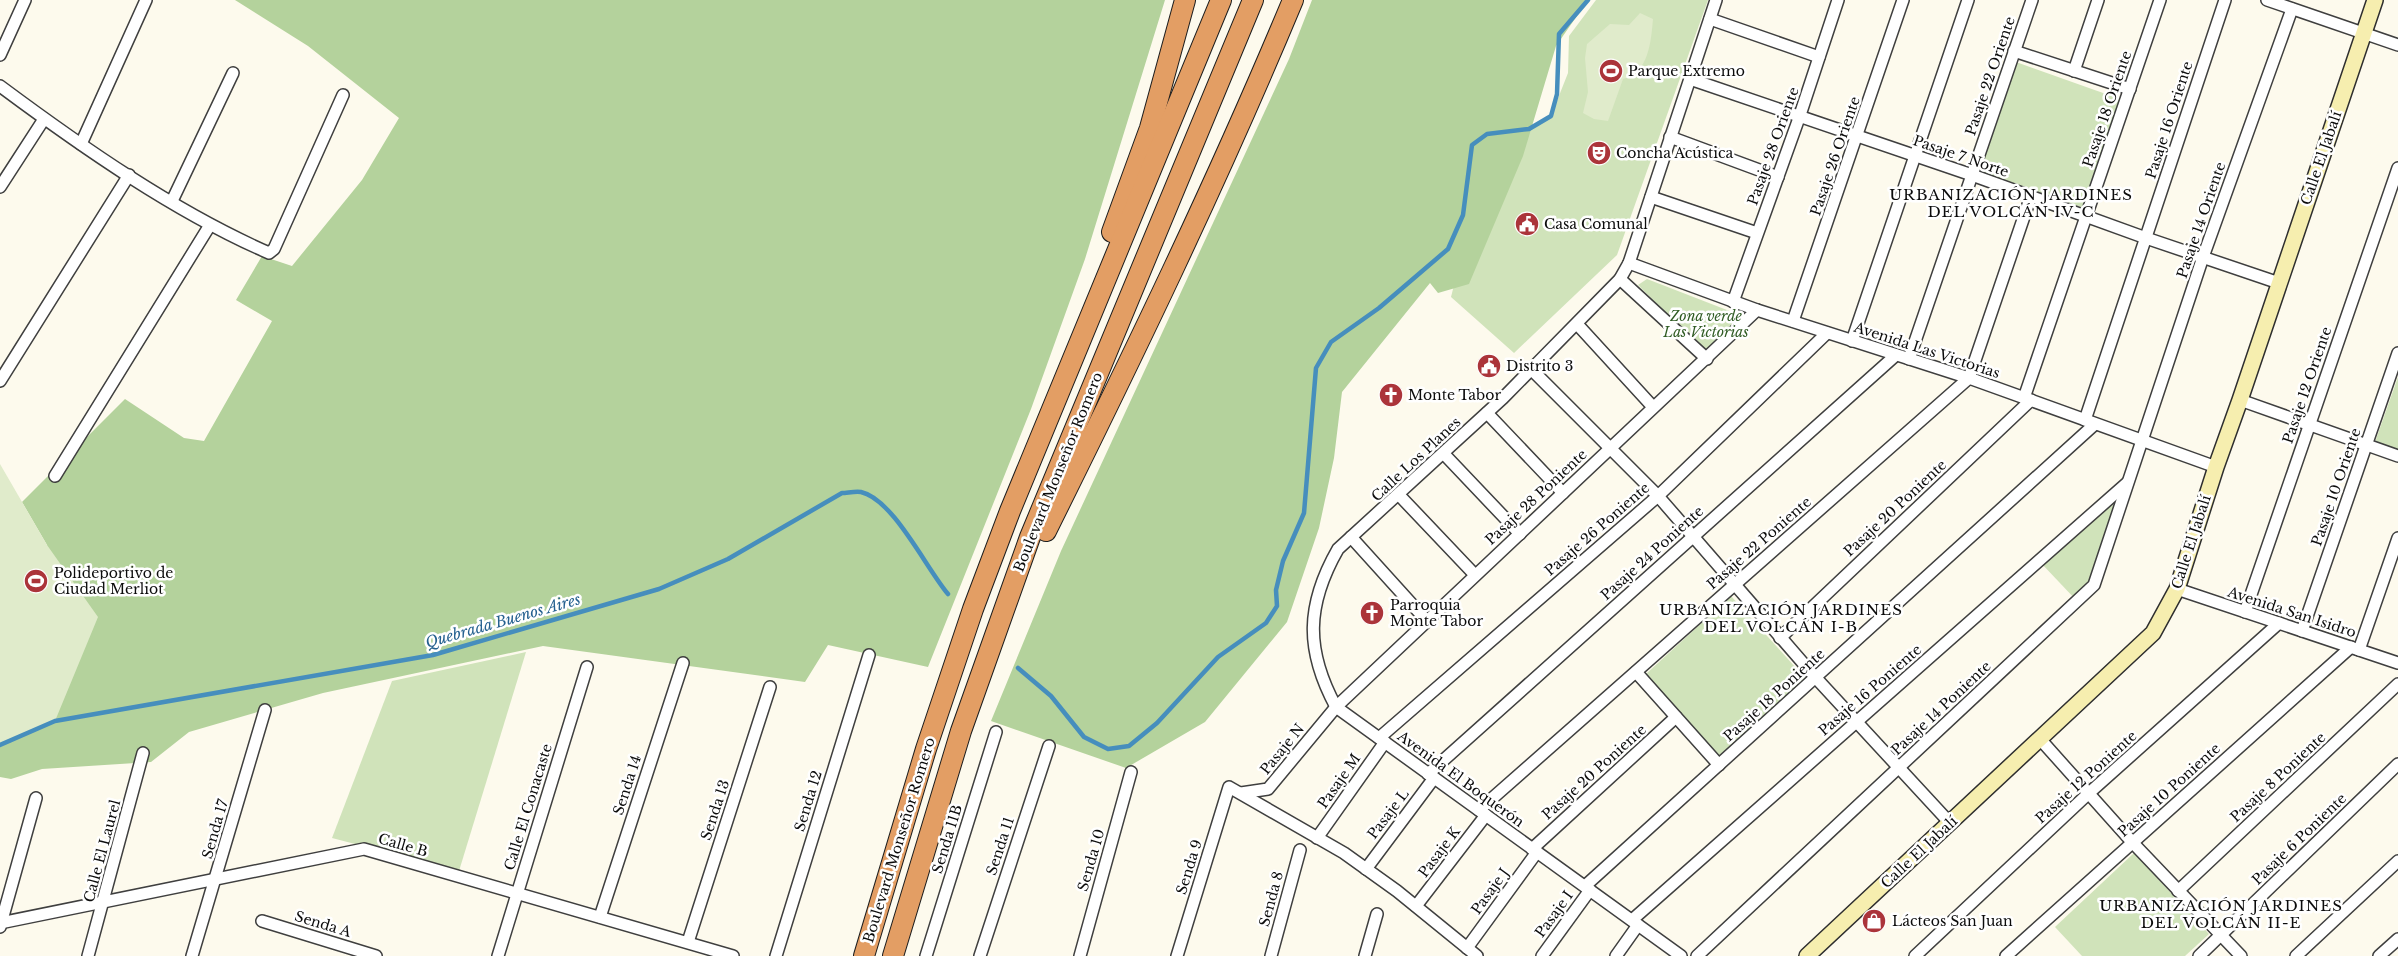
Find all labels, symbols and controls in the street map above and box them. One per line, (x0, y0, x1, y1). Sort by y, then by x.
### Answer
street label: Pasaje 22 Oriente (1961, 14, 2019, 138)
street label: Pasaje 18 Oriente (2079, 48, 2135, 170)
sports icon: Parque Extremo (1598, 58, 1624, 84)
street label: Pasaje 16 Oriente (2142, 59, 2196, 181)
place label: Parque Extremo (1628, 62, 1745, 80)
street label: Pasaje 28 Oriente (1743, 84, 1803, 208)
street label: Pasaje 26 Oriente (1806, 94, 1864, 218)
street label: Calle El Jabalí (2297, 109, 2346, 207)
street label: Pasaje 7 Norte (1911, 131, 2011, 181)
theatre icon: Concha Acústica (1586, 140, 1612, 166)
place label: Concha Acústica (1616, 144, 1734, 162)
street label: Pasaje 14 Oriente (2173, 160, 2229, 280)
district label: URBANIZACIÓN JARDINES DEL VOLCÁN IV-C (1889, 185, 2133, 221)
public building icon: Casa Comunal (1514, 211, 1540, 237)
place label: Casa Comunal (1544, 215, 1648, 233)
park label: Zona verde Las Victorias (1662, 307, 1749, 341)
street label: Avenida Las Victorias (1851, 318, 2002, 382)
street label: Pasaje 12 Oriente (2279, 324, 2335, 446)
public building icon: Distrito 3 (1476, 353, 1502, 379)
place label: Distrito 3 (1506, 357, 1573, 375)
street label: Boulevard Monseñor Romero (1010, 370, 1106, 574)
church icon: Monte Tabor (1378, 382, 1404, 408)
place label: Monte Tabor (1408, 386, 1501, 404)
street label: Calle Los Planes (1368, 413, 1464, 505)
street label: Pasaje 10 Oriente (2307, 426, 2365, 548)
street label: Pasaje 28 Poniente (1481, 445, 1591, 549)
street label: Pasaje 20 Poniente (1840, 456, 1950, 560)
street label: Pasaje 26 Poniente (1541, 479, 1653, 579)
street label: Calle El Jabalí (2167, 492, 2215, 591)
street label: Pasaje 22 Poniente (1703, 493, 1815, 593)
street label: Pasaje 24 Poniente (1597, 502, 1707, 604)
place label: Polideportivo de Ciudad Merliot (54, 564, 173, 598)
sports icon: Polideportivo de Ciudad Merliot (23, 568, 49, 594)
street label: Avenida San Isidro (2224, 582, 2359, 641)
water label: Quebrada Buenos Aires (423, 589, 583, 652)
place label: Parroquia Monte Tabor (1390, 596, 1483, 630)
church icon: Parroquia Monte Tabor (1359, 600, 1385, 626)
district label: URBANIZACIÓN JARDINES DEL VOLCÁN I-B (1659, 600, 1903, 636)
street label: Pasaje 16 Poniente (1815, 640, 1925, 740)
street label: Pasaje 18 Poniente (1720, 645, 1828, 745)
street label: Pasaje 14 Poniente (1887, 657, 1995, 759)
street label: Pasaje N (1256, 720, 1308, 778)
street label: Pasaje 20 Poniente (1538, 720, 1650, 824)
street label: Avenida El Boquerón (1393, 726, 1528, 831)
street label: Pasaje 12 Poniente (2032, 727, 2140, 827)
street label: Pasaje 8 Poniente (2227, 728, 2329, 826)
street label: Boulevard Monseñor Romero (859, 735, 939, 945)
street label: Pasaje 10 Poniente (2114, 739, 2224, 841)
street label: Calle El Conacaste (500, 741, 556, 873)
street label: Pasaje M (1314, 750, 1364, 812)
street label: Senda 14 (609, 753, 645, 817)
street label: Senda 12 (790, 768, 826, 834)
street label: Senda 13 (697, 777, 733, 843)
street label: Pasaje L (1363, 786, 1413, 842)
street label: Pasaje 6 Poniente (2248, 789, 2350, 889)
street label: Senda 17 (198, 796, 232, 861)
street label: Calle El Laurel (80, 797, 124, 904)
street label: Senda 11B (928, 802, 966, 876)
street label: Calle El Jabalí (1877, 812, 1961, 892)
street label: Senda 11 (982, 815, 1018, 877)
street label: Pasaje K (1414, 822, 1464, 881)
street label: Senda 10 (1074, 827, 1108, 893)
street label: Calle B (376, 829, 430, 861)
street label: Senda 9 (1172, 837, 1206, 897)
street label: Pasaje J (1467, 864, 1513, 918)
street label: Senda 8 (1255, 869, 1287, 929)
street label: Pasaje I (1531, 887, 1577, 941)
district label: URBANIZACIÓN JARDINES DEL VOLCÁN II-E (2099, 896, 2343, 932)
street label: Senda A (293, 907, 354, 941)
shop icon: Lácteos San Juan (1861, 908, 1887, 934)
place label: Lácteos San Juan (1892, 912, 2013, 930)

